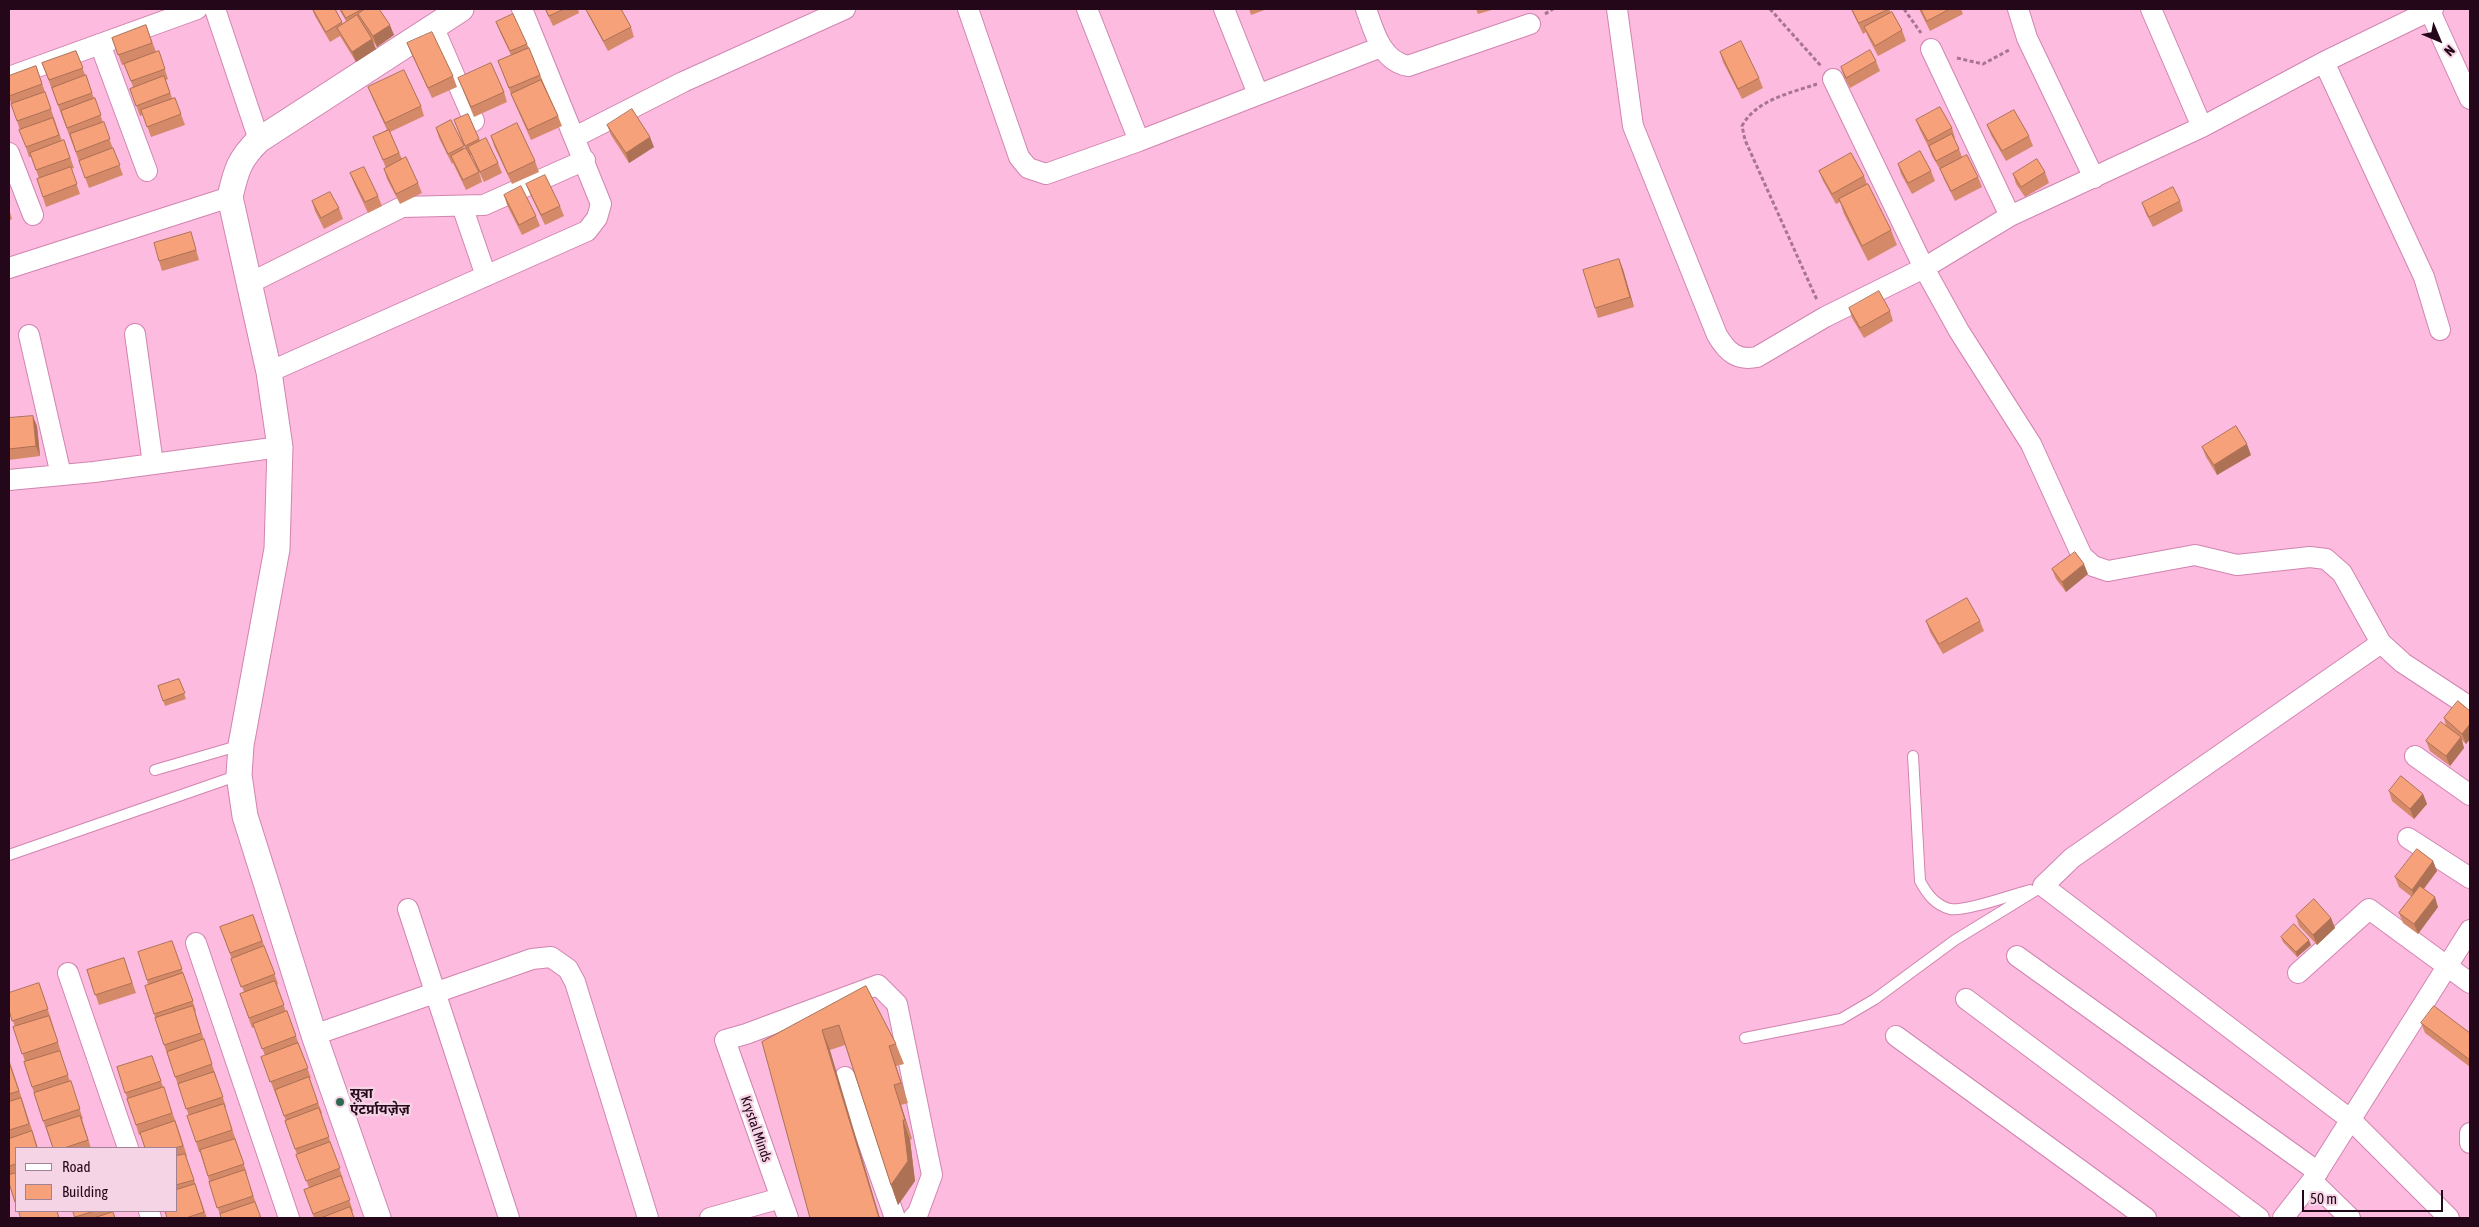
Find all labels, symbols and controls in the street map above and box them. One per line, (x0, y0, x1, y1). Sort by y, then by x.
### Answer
north arrow (2414, 15, 2464, 65)
text: N (2441, 42, 2458, 59)
place label: सूत्रा एंटर्प्रायज़ेज़ (350, 1086, 410, 1118)
street label: Krystal Minds (737, 1094, 775, 1164)
marker: सूत्रा एंटर्प्रायज़ेज़ (334, 1096, 346, 1108)
legend (15, 1147, 178, 1212)
text: Road (62, 1158, 91, 1175)
scale bar (2304, 1180, 2445, 1212)
text: Building (62, 1183, 108, 1200)
text: 50 m (2310, 1190, 2337, 1207)

